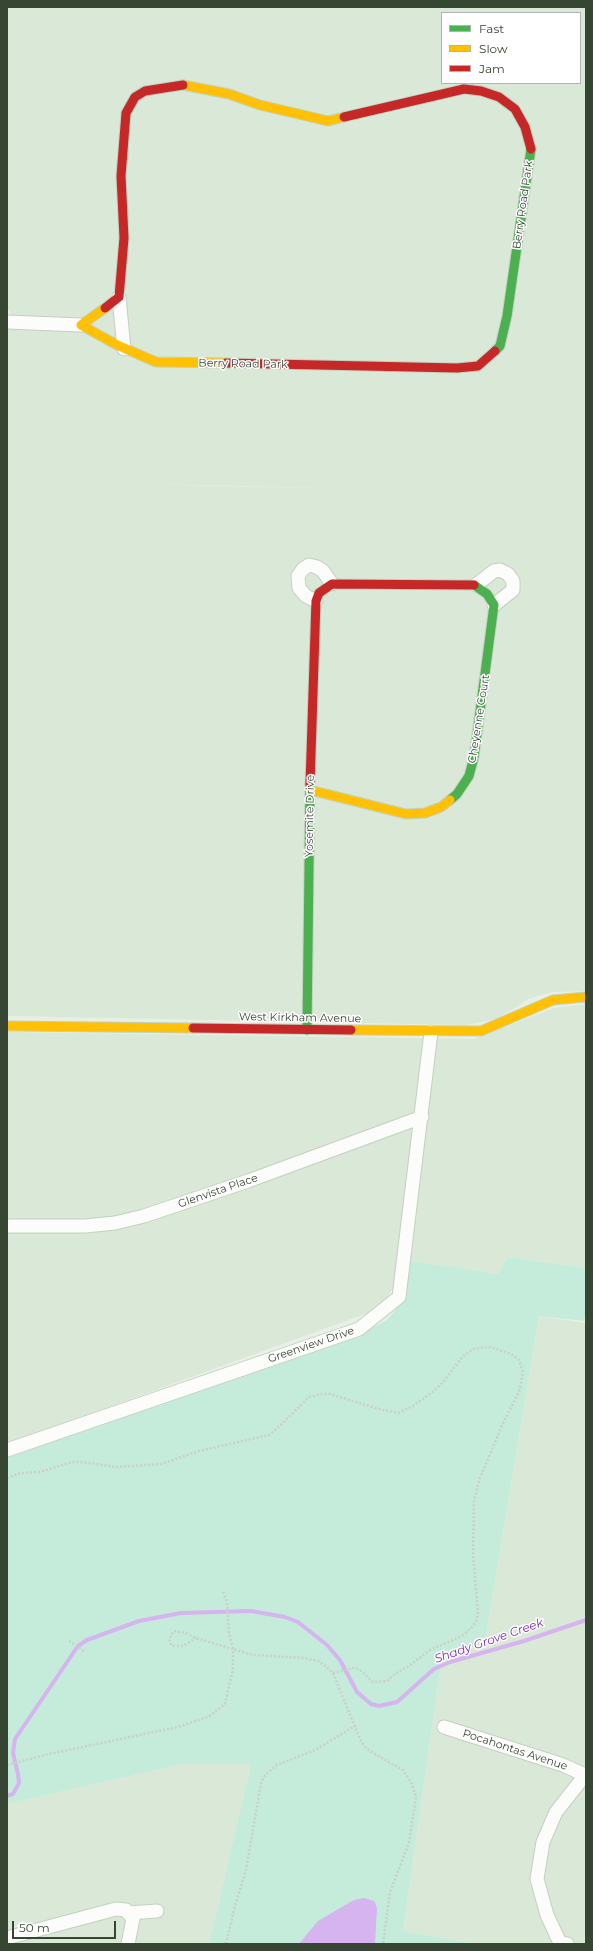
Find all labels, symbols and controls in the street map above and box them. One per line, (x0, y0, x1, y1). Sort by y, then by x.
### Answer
legend (441, 12, 581, 84)
text: Fast (479, 21, 504, 36)
text: Slow (479, 41, 508, 56)
text: Jam (479, 61, 505, 76)
street label: Berry Road Park (510, 160, 536, 250)
street label: Berry Road Park (198, 357, 288, 371)
street label: Cheyenne Court (465, 674, 493, 764)
street label: Yosemite Drive (303, 775, 317, 857)
street label: West Kirkham Avenue (239, 1010, 361, 1026)
street label: Glenvista Place (176, 1171, 260, 1211)
street label: Greenview Drive (266, 1324, 356, 1366)
water label: Shady Grove Creek (433, 1616, 545, 1666)
street label: Pocahontas Avenue (461, 1727, 569, 1773)
scale bar (14, 1913, 118, 1939)
text: 50 m (19, 1920, 50, 1935)

